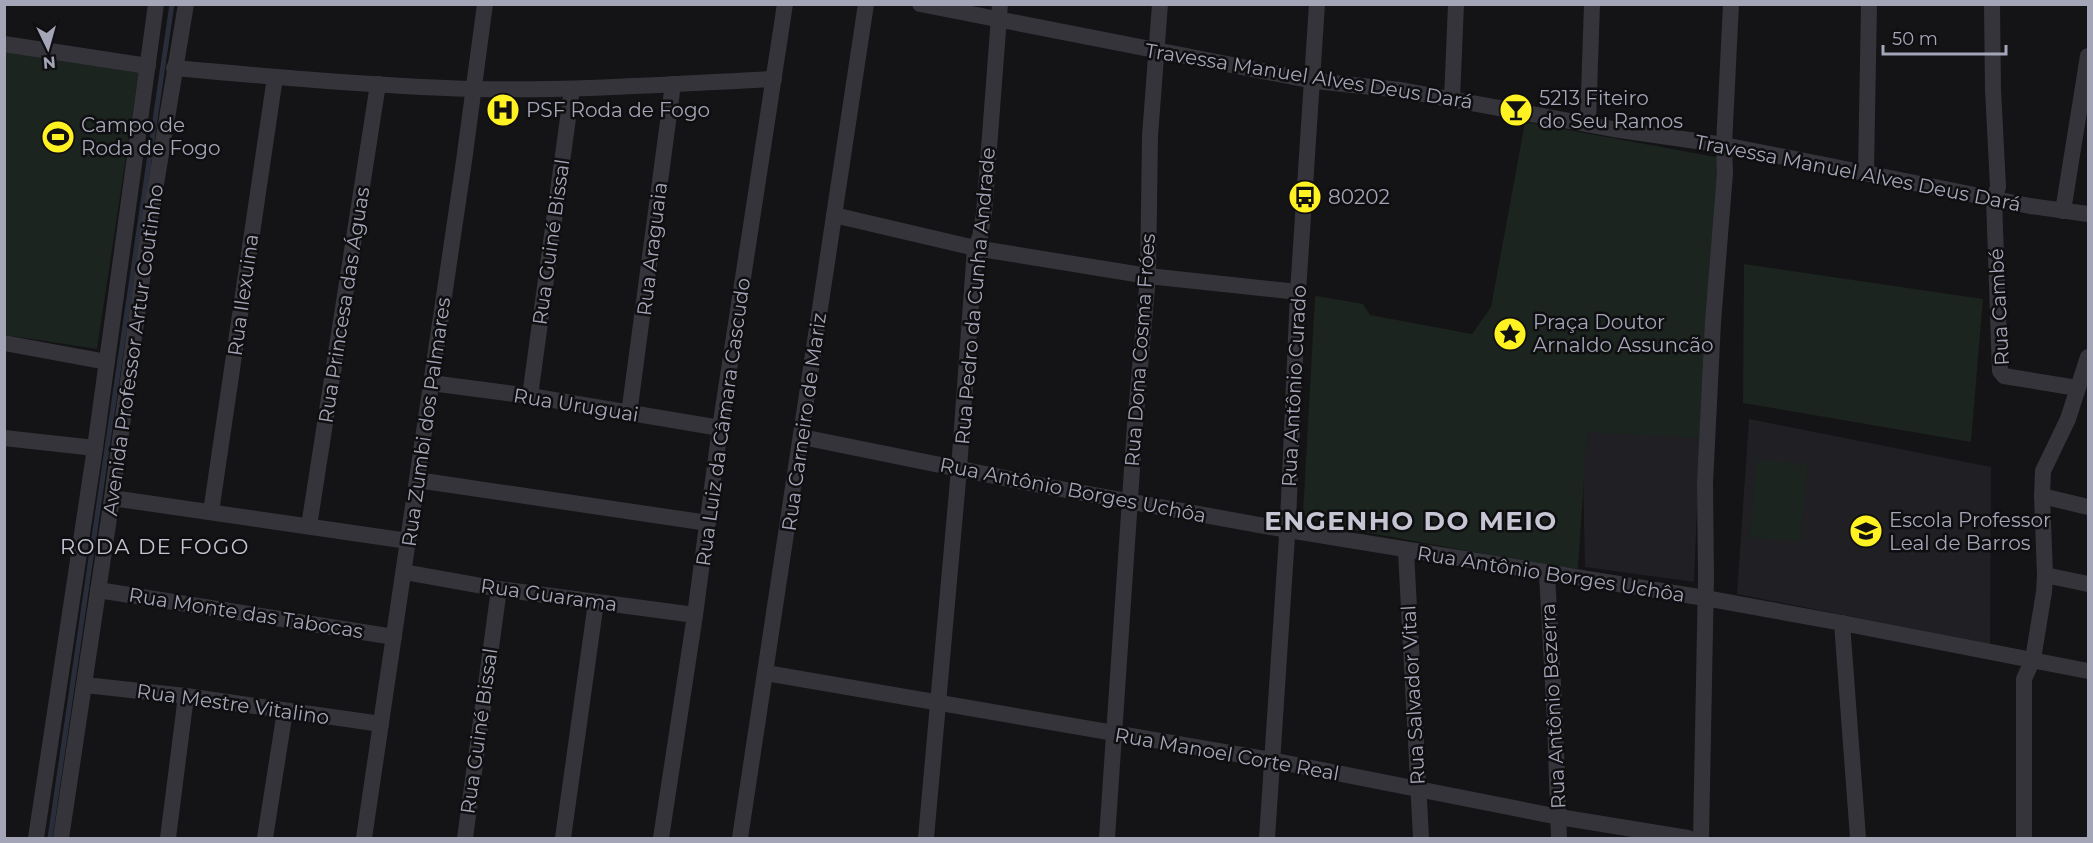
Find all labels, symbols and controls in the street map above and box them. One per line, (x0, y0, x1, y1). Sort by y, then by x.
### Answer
north arrow (18, 18, 78, 78)
scale bar (1883, 18, 2006, 56)
text: 50 m (1892, 28, 1938, 50)
street label: Travessa Manuel Alves Deus Dará (1143, 38, 1475, 114)
text: N (42, 52, 57, 72)
place label: 5213 Fiteiro do Seu Ramos (1539, 86, 1683, 133)
hospital icon: PSF Roda de Fogo (485, 92, 521, 128)
bar icon: 5213 Fiteiro do Seu Ramos (1498, 92, 1534, 128)
place label: PSF Roda de Fogo (526, 98, 710, 122)
place label: Campo de Roda de Fogo (81, 113, 221, 160)
sports icon: Campo de Roda de Fogo (40, 119, 76, 155)
street label: Travessa Manuel Alves Deus Dará (1693, 130, 2023, 216)
street label: Rua Pedro da Cunha Andrade (950, 146, 1000, 446)
street label: Rua Guiné Bissal (527, 158, 575, 326)
bus stop icon: 80202 (1287, 179, 1323, 215)
street label: Rua Araguaia (632, 181, 672, 317)
street label: Avenida Professor Artur Coutinho (98, 183, 168, 517)
street label: Rua Princesa das Águas (313, 185, 375, 425)
place label: 80202 (1328, 185, 1390, 209)
street label: Rua Dona Cosma Fróes (1120, 232, 1160, 467)
street label: Rua Ilexuina (223, 233, 263, 357)
street label: Rua Cambé (1984, 248, 2014, 366)
street label: Rua Luiz da Câmara Cascudo (691, 276, 755, 568)
street label: Rua Antônio Curado (1277, 284, 1311, 488)
street label: Rua Zumbi dos Palmares (397, 296, 455, 548)
place label: Praça Doutor Arnaldo Assuncão (1533, 310, 1714, 357)
street label: Rua Carneiro de Mariz (777, 311, 831, 533)
place icon: Praça Doutor Arnaldo Assuncão (1492, 316, 1528, 352)
street label: Rua Uruguai (512, 383, 640, 427)
street label: Rua Antônio Borges Uchôa (938, 452, 1208, 528)
district label: ENGENHO DO MEIO (1264, 505, 1558, 537)
place label: Escola Professor Leal de Barros (1889, 508, 2051, 555)
school or university icon: Escola Professor Leal de Barros (1848, 513, 1884, 549)
district label: RODA DE FOGO (60, 534, 250, 559)
street label: Rua Antônio Borges Uchôa (1415, 541, 1687, 607)
street label: Rua Guarama (479, 574, 619, 616)
street label: Rua Monte das Tabocas (127, 583, 365, 643)
street label: Rua Antônio Bezerra (1536, 603, 1570, 809)
street label: Rua Salvador Vital (1396, 605, 1430, 785)
street label: Rua Guiné Bissal (455, 647, 503, 815)
street label: Rua Mestre Vitalino (135, 679, 331, 729)
street label: Rua Manoel Corte Real (1113, 722, 1341, 786)

